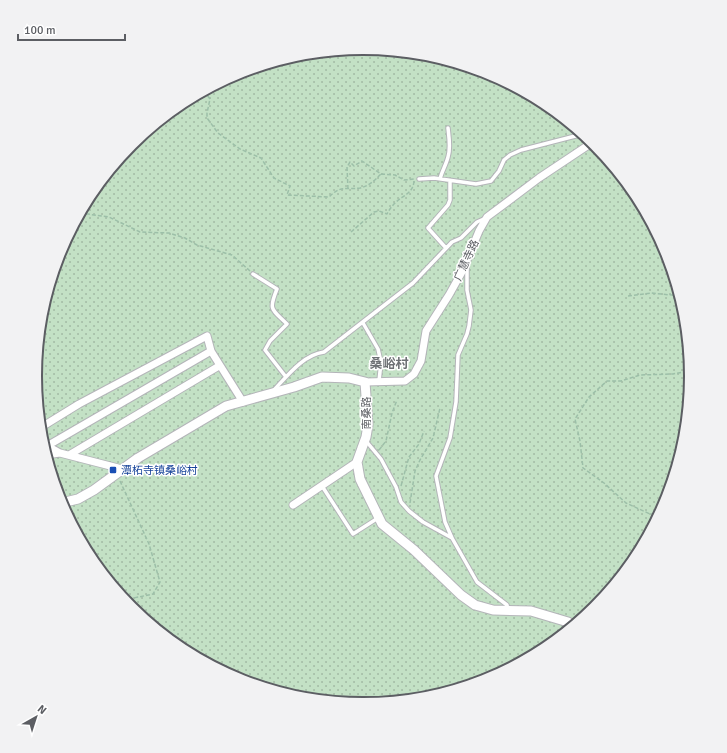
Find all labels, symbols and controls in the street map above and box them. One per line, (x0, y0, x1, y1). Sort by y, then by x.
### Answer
scale bar (18, 16, 125, 42)
text: 100 m (24, 23, 56, 38)
street label: 广慧寺路 (451, 238, 482, 283)
district label: 桑峪村 (369, 356, 409, 372)
street label: 南桑路 (360, 397, 373, 430)
place label: 潭柘寺镇桑峪村 (121, 464, 198, 477)
marker: 潭柘寺镇桑峪村 (108, 465, 118, 475)
north arrow (16, 697, 56, 737)
text: N (35, 702, 49, 717)

